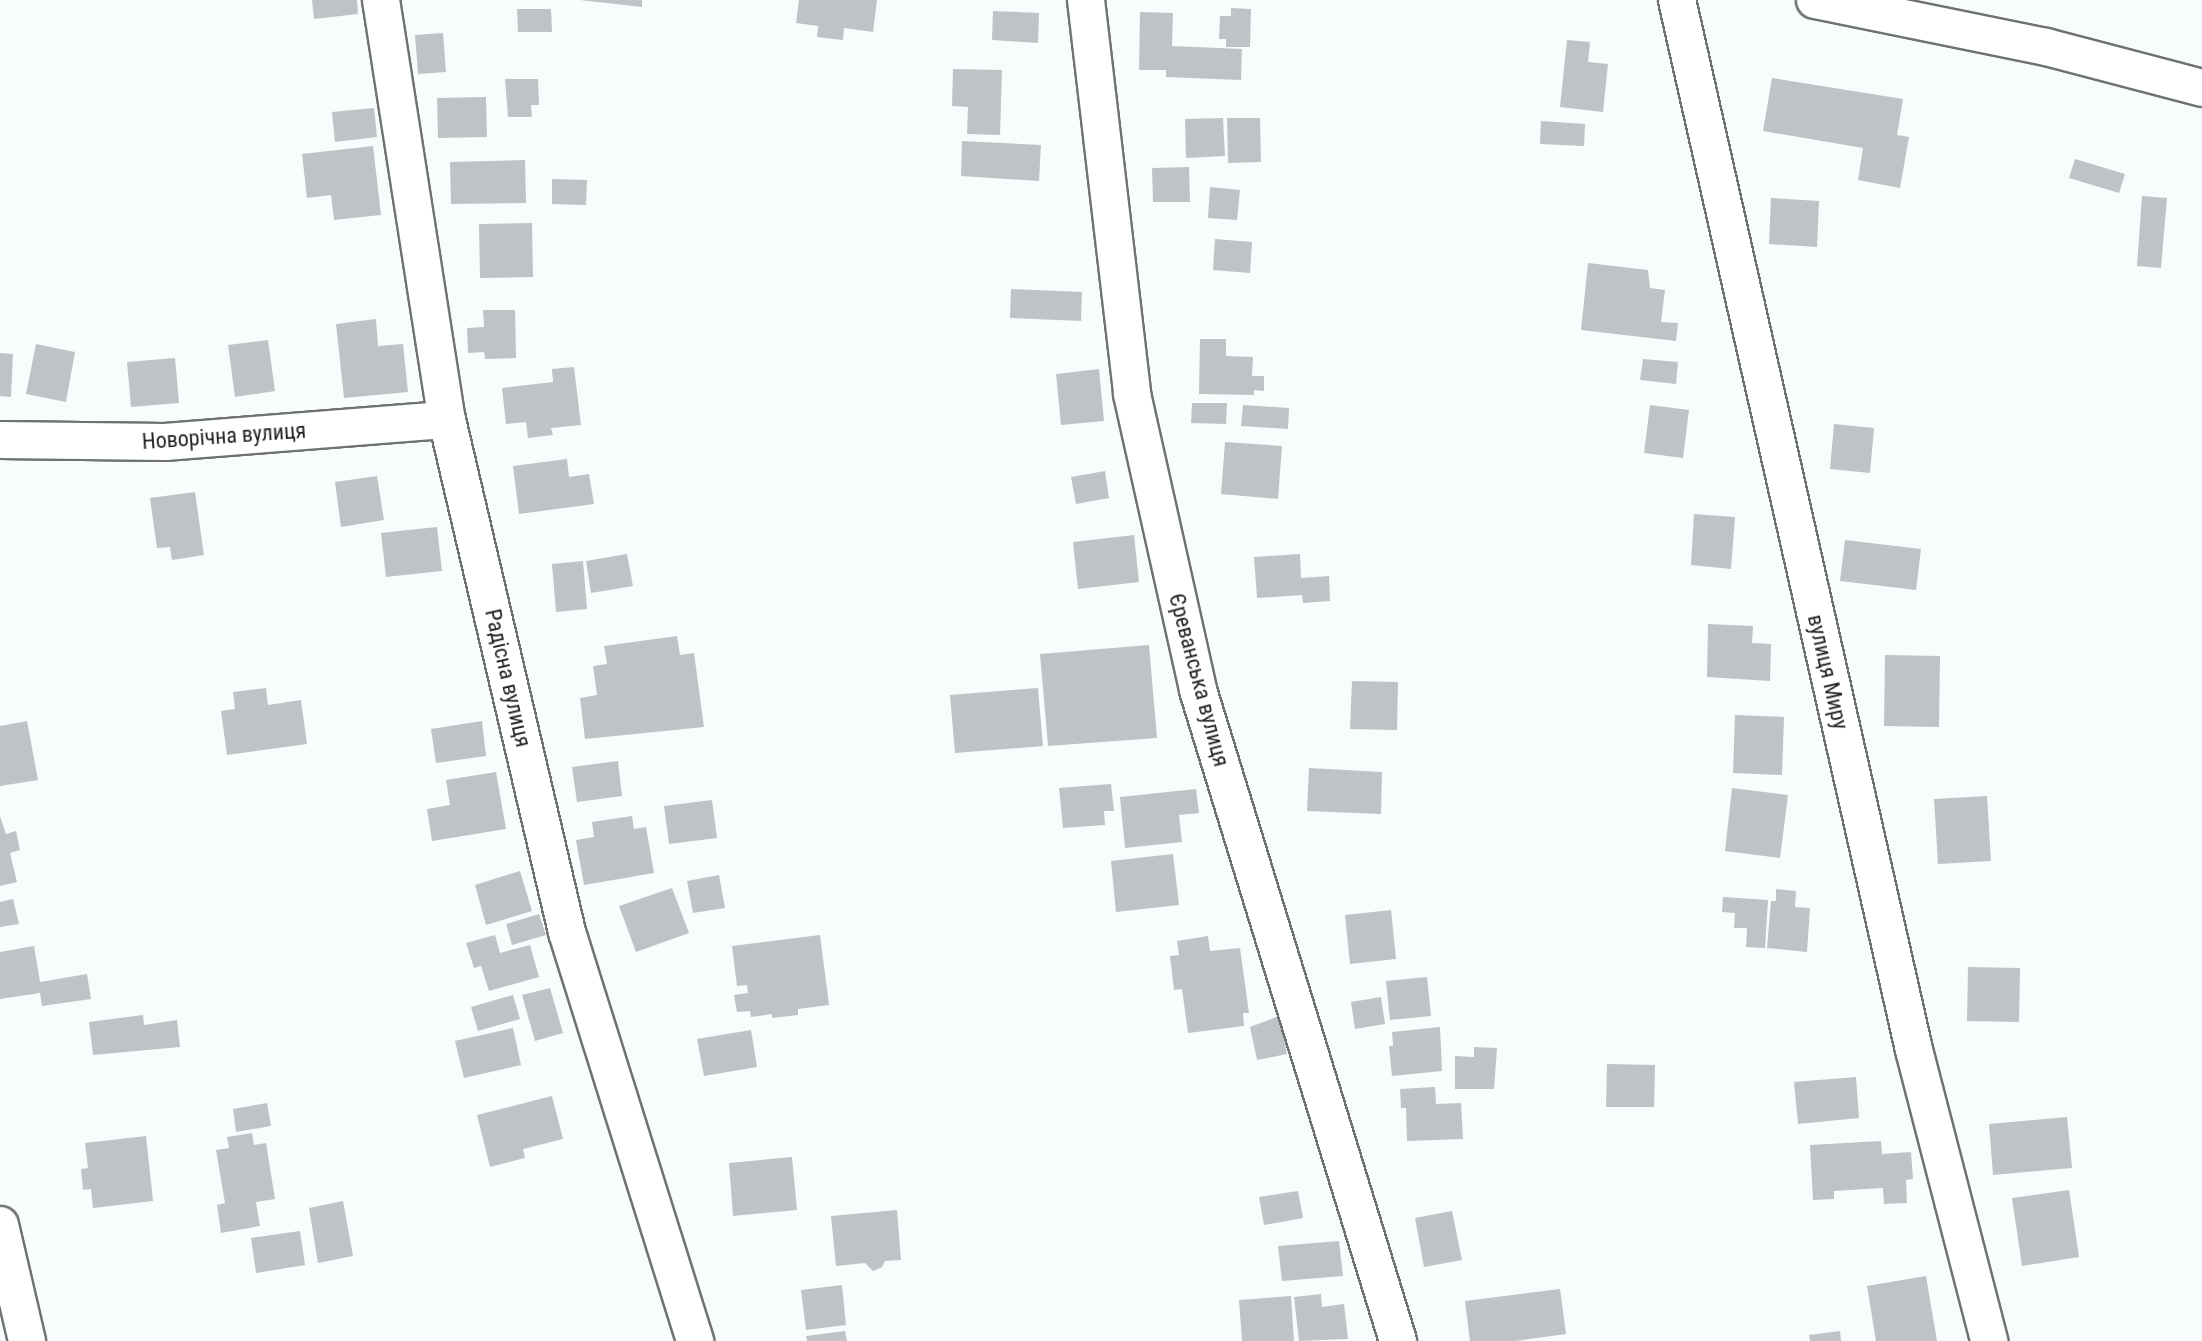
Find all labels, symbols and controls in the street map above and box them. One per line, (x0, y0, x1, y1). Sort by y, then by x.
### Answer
street label: Новорічна вулиця (141, 417, 307, 455)
street label: Єреванська вулиця (1163, 591, 1235, 769)
street label: Радісна вулиця (479, 606, 537, 750)
street label: вулиця Миру (1802, 612, 1854, 732)

